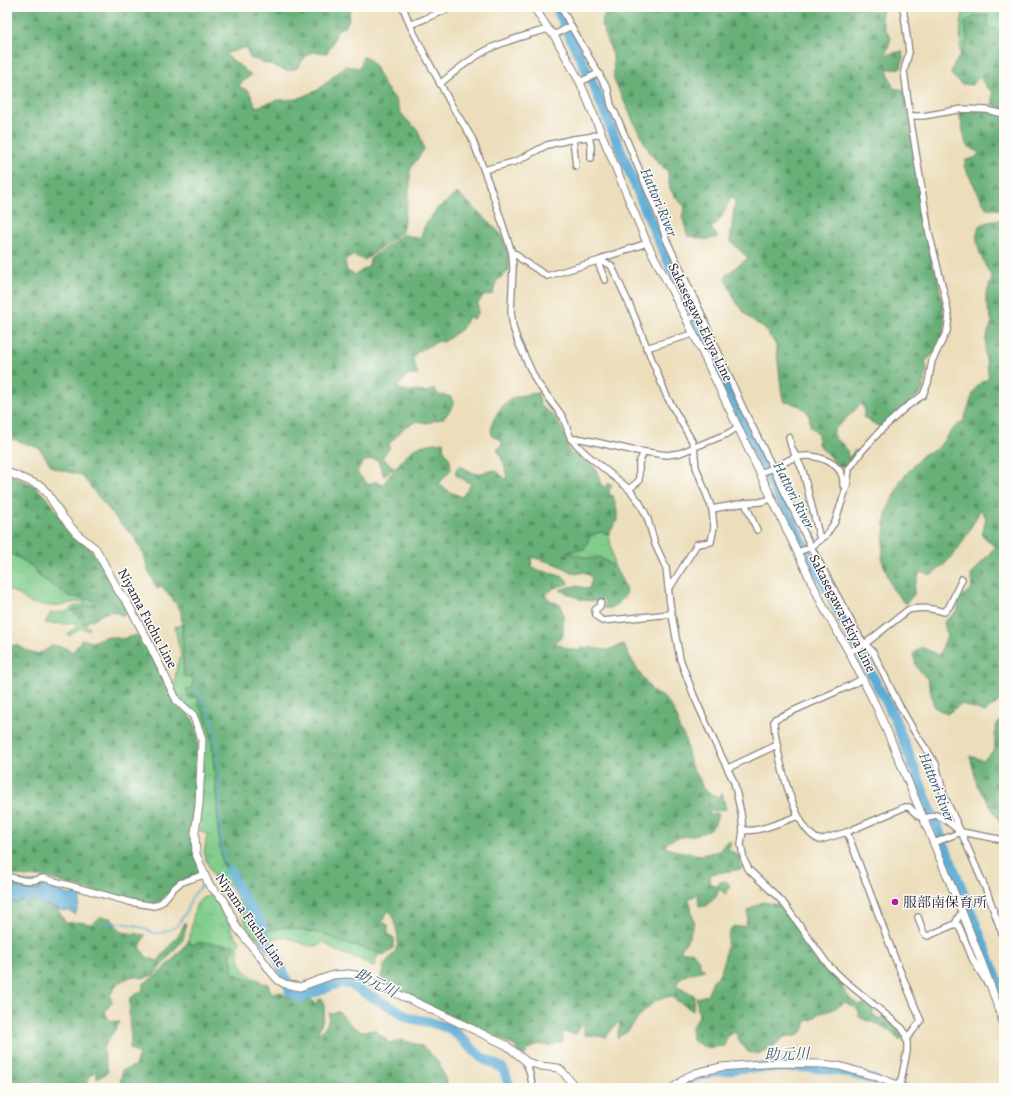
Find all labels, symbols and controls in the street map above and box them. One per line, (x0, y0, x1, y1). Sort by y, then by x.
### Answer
water label: Hattori River (636, 165, 683, 240)
street label: Sakasegawa Ekiya Line (663, 260, 738, 385)
water label: Hattori River (769, 458, 820, 533)
street label: Sakasegawa Ekiya Line (805, 551, 881, 676)
street label: Niyama Fuchu Line (113, 565, 182, 672)
water label: Hattori River (914, 749, 960, 825)
street label: Niyama Fuchu Line (211, 869, 290, 971)
place label: 服部南保育所 (903, 893, 987, 912)
marker: 服部南保育所 (890, 897, 900, 907)
water label: 助元川 (351, 964, 402, 1003)
water label: 助元川 (764, 1044, 812, 1064)

